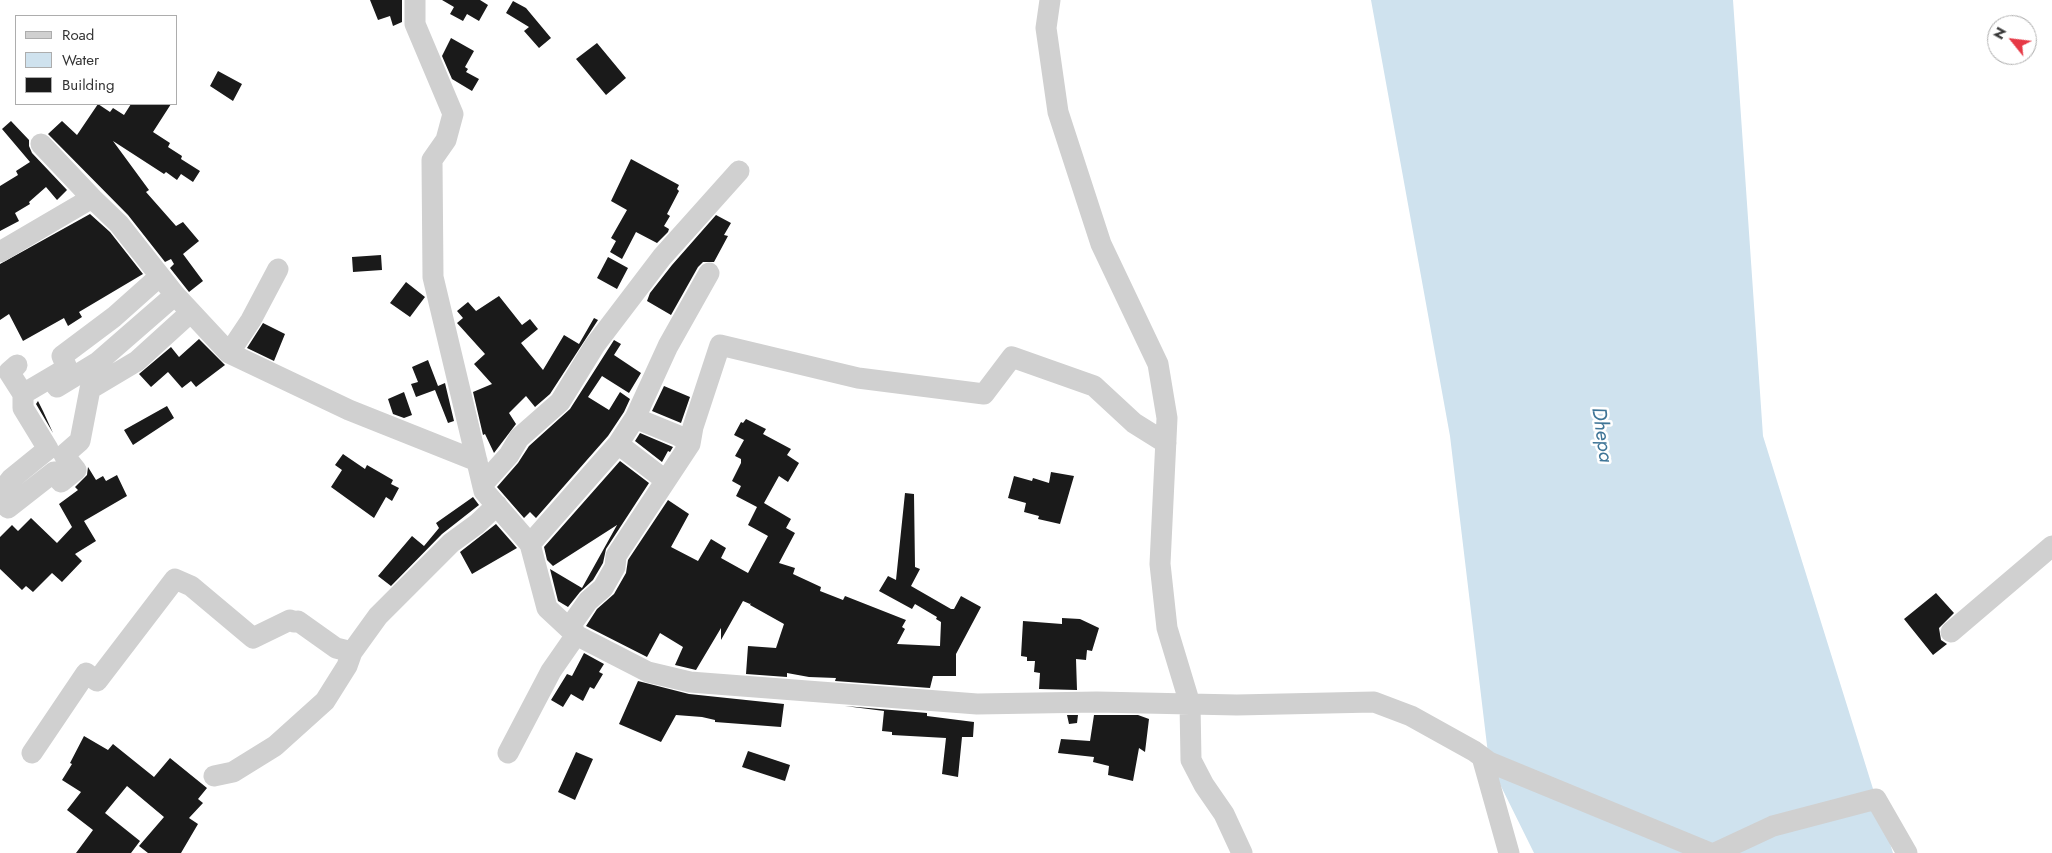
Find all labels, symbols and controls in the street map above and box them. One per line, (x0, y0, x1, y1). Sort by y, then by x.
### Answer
legend (15, 15, 178, 105)
north arrow (1987, 15, 2037, 65)
text: N (1988, 23, 2011, 43)
text: Road (62, 24, 94, 46)
text: Water (62, 49, 99, 71)
text: Building (62, 74, 114, 96)
water label: Dhepa (1585, 406, 1617, 464)

